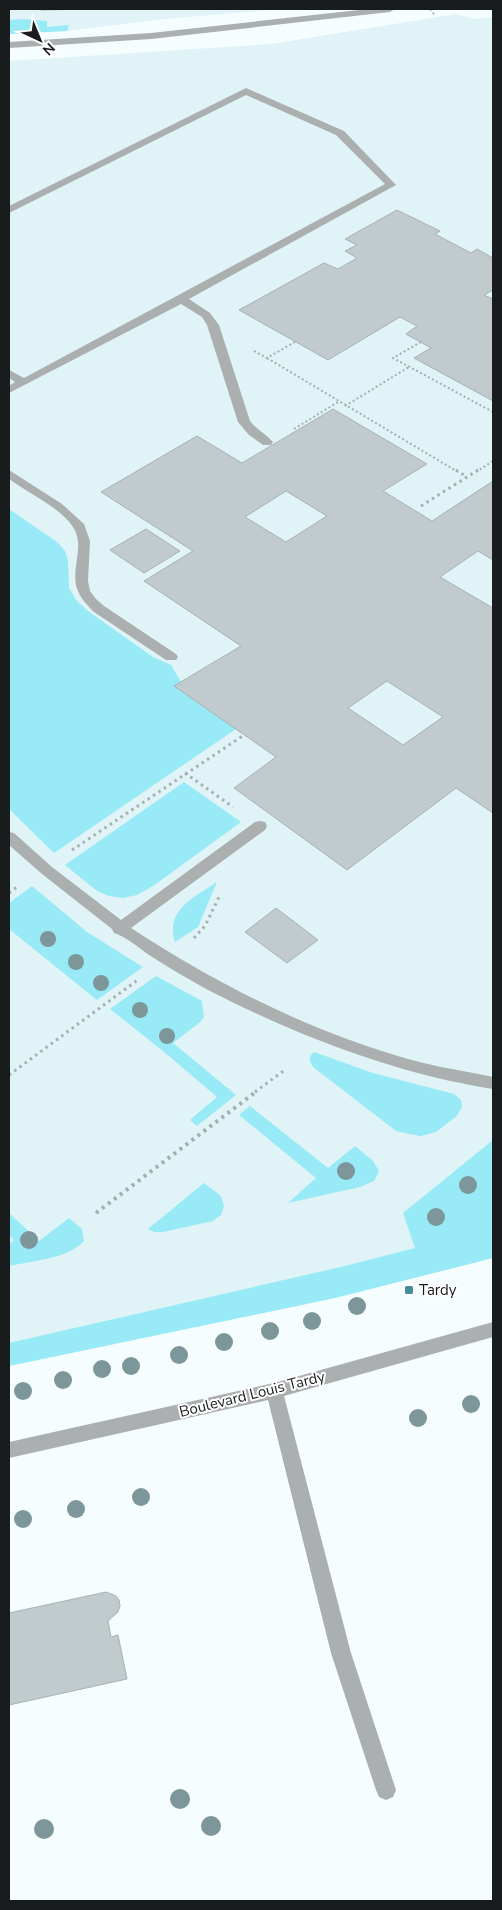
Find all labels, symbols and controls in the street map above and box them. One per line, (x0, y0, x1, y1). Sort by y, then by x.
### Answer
north arrow (15, 15, 65, 65)
text: N (38, 39, 59, 59)
place label: Tardy (419, 1280, 457, 1300)
marker: Tardy (403, 1284, 415, 1296)
street label: Boulevard Louis Tardy (177, 1366, 327, 1422)

